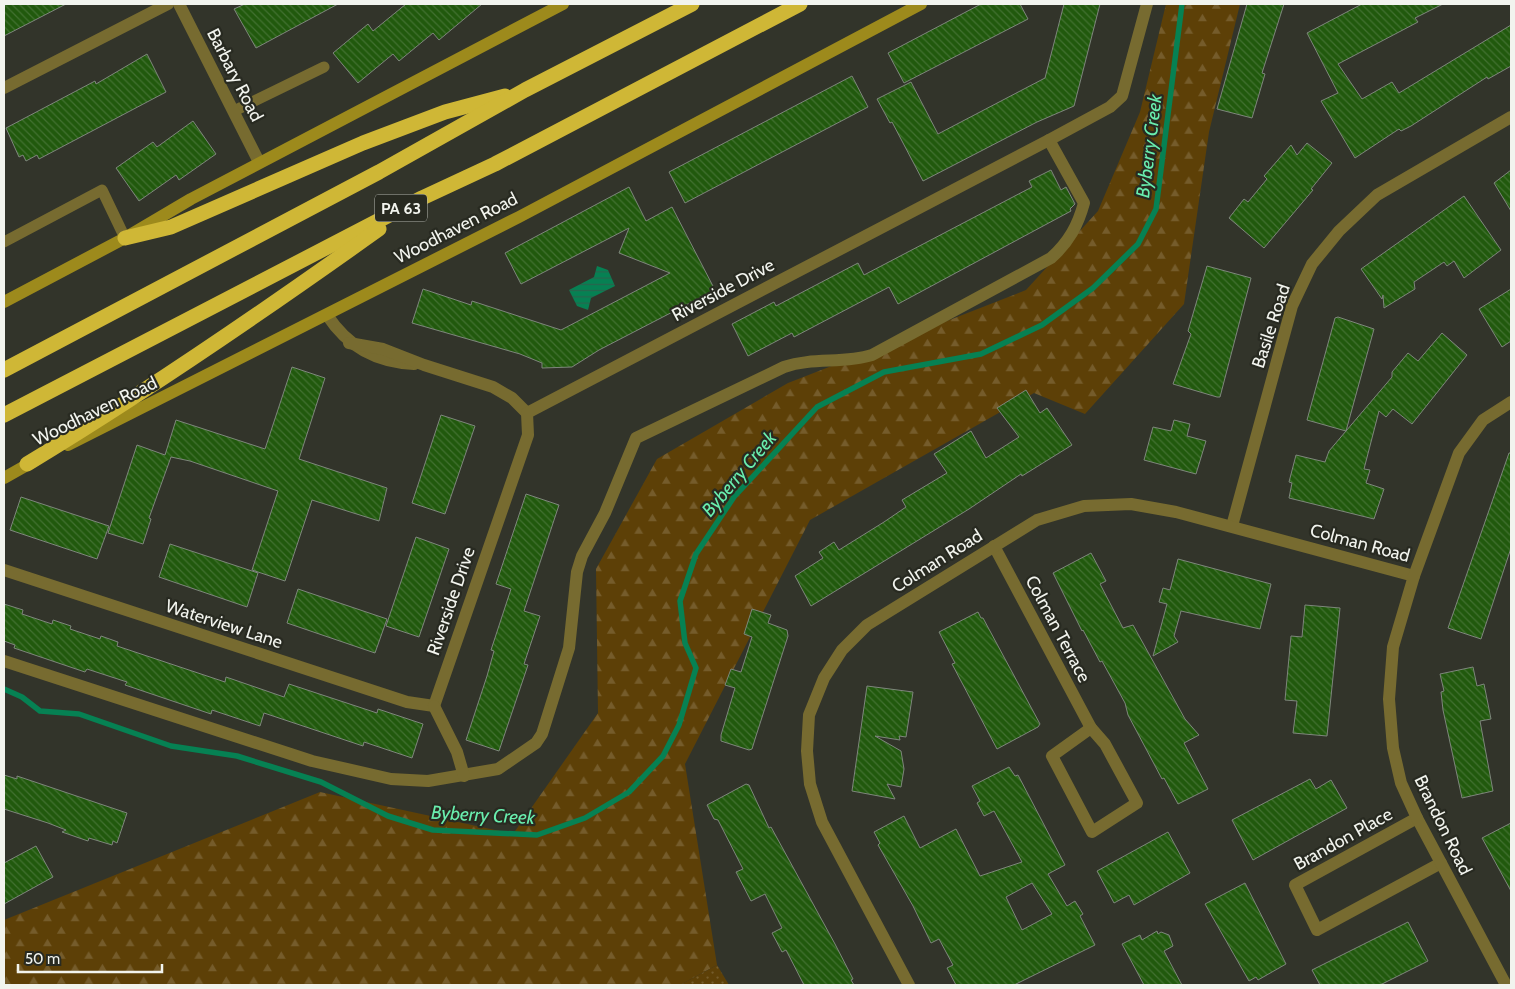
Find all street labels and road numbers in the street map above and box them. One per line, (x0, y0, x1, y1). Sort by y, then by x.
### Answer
street label: Barbary Road (202, 25, 268, 125)
street label: Woodhaven Road (391, 187, 521, 269)
road number: PA 63 (375, 194, 427, 222)
street label: Riverside Drive (668, 254, 778, 326)
street label: Basile Road (1247, 281, 1295, 371)
street label: Woodhaven Road (29, 371, 161, 451)
street label: Colman Road (1308, 519, 1412, 567)
street label: Colman Road (888, 524, 986, 598)
street label: Riverside Drive (422, 544, 480, 658)
street label: Colman Terrace (1021, 572, 1095, 686)
street label: Waterview Lane (163, 595, 285, 653)
street label: Brandon Road (1409, 772, 1477, 878)
street label: Brandon Place (1290, 803, 1396, 875)

